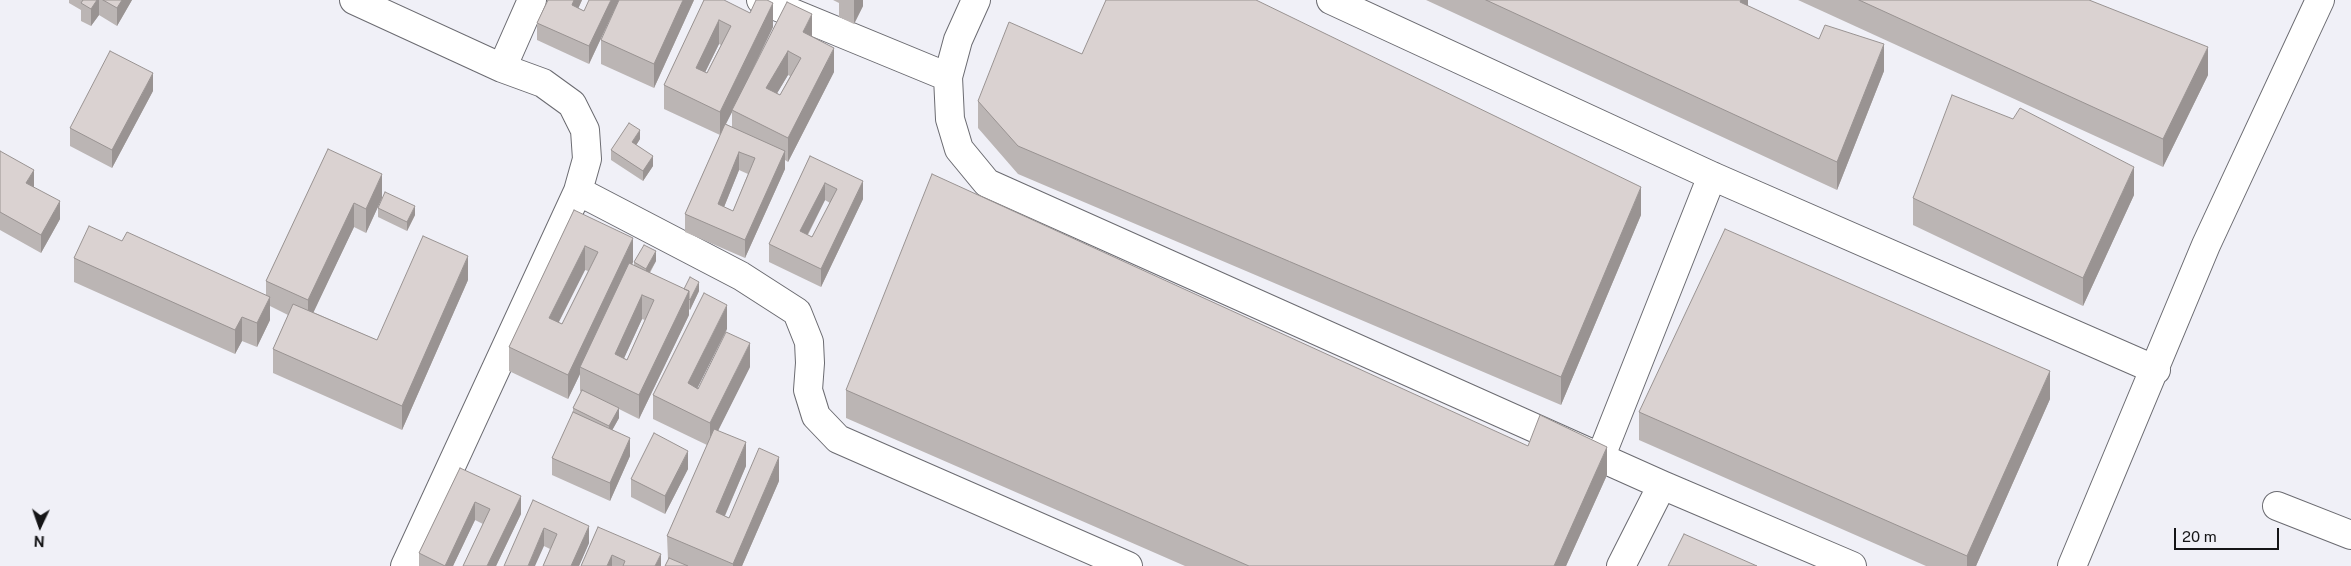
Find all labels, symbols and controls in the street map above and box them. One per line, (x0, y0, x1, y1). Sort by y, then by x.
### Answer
north arrow (15, 501, 65, 551)
scale bar (2176, 518, 2281, 550)
text: 20 m (2182, 528, 2217, 545)
text: N (33, 533, 45, 549)

